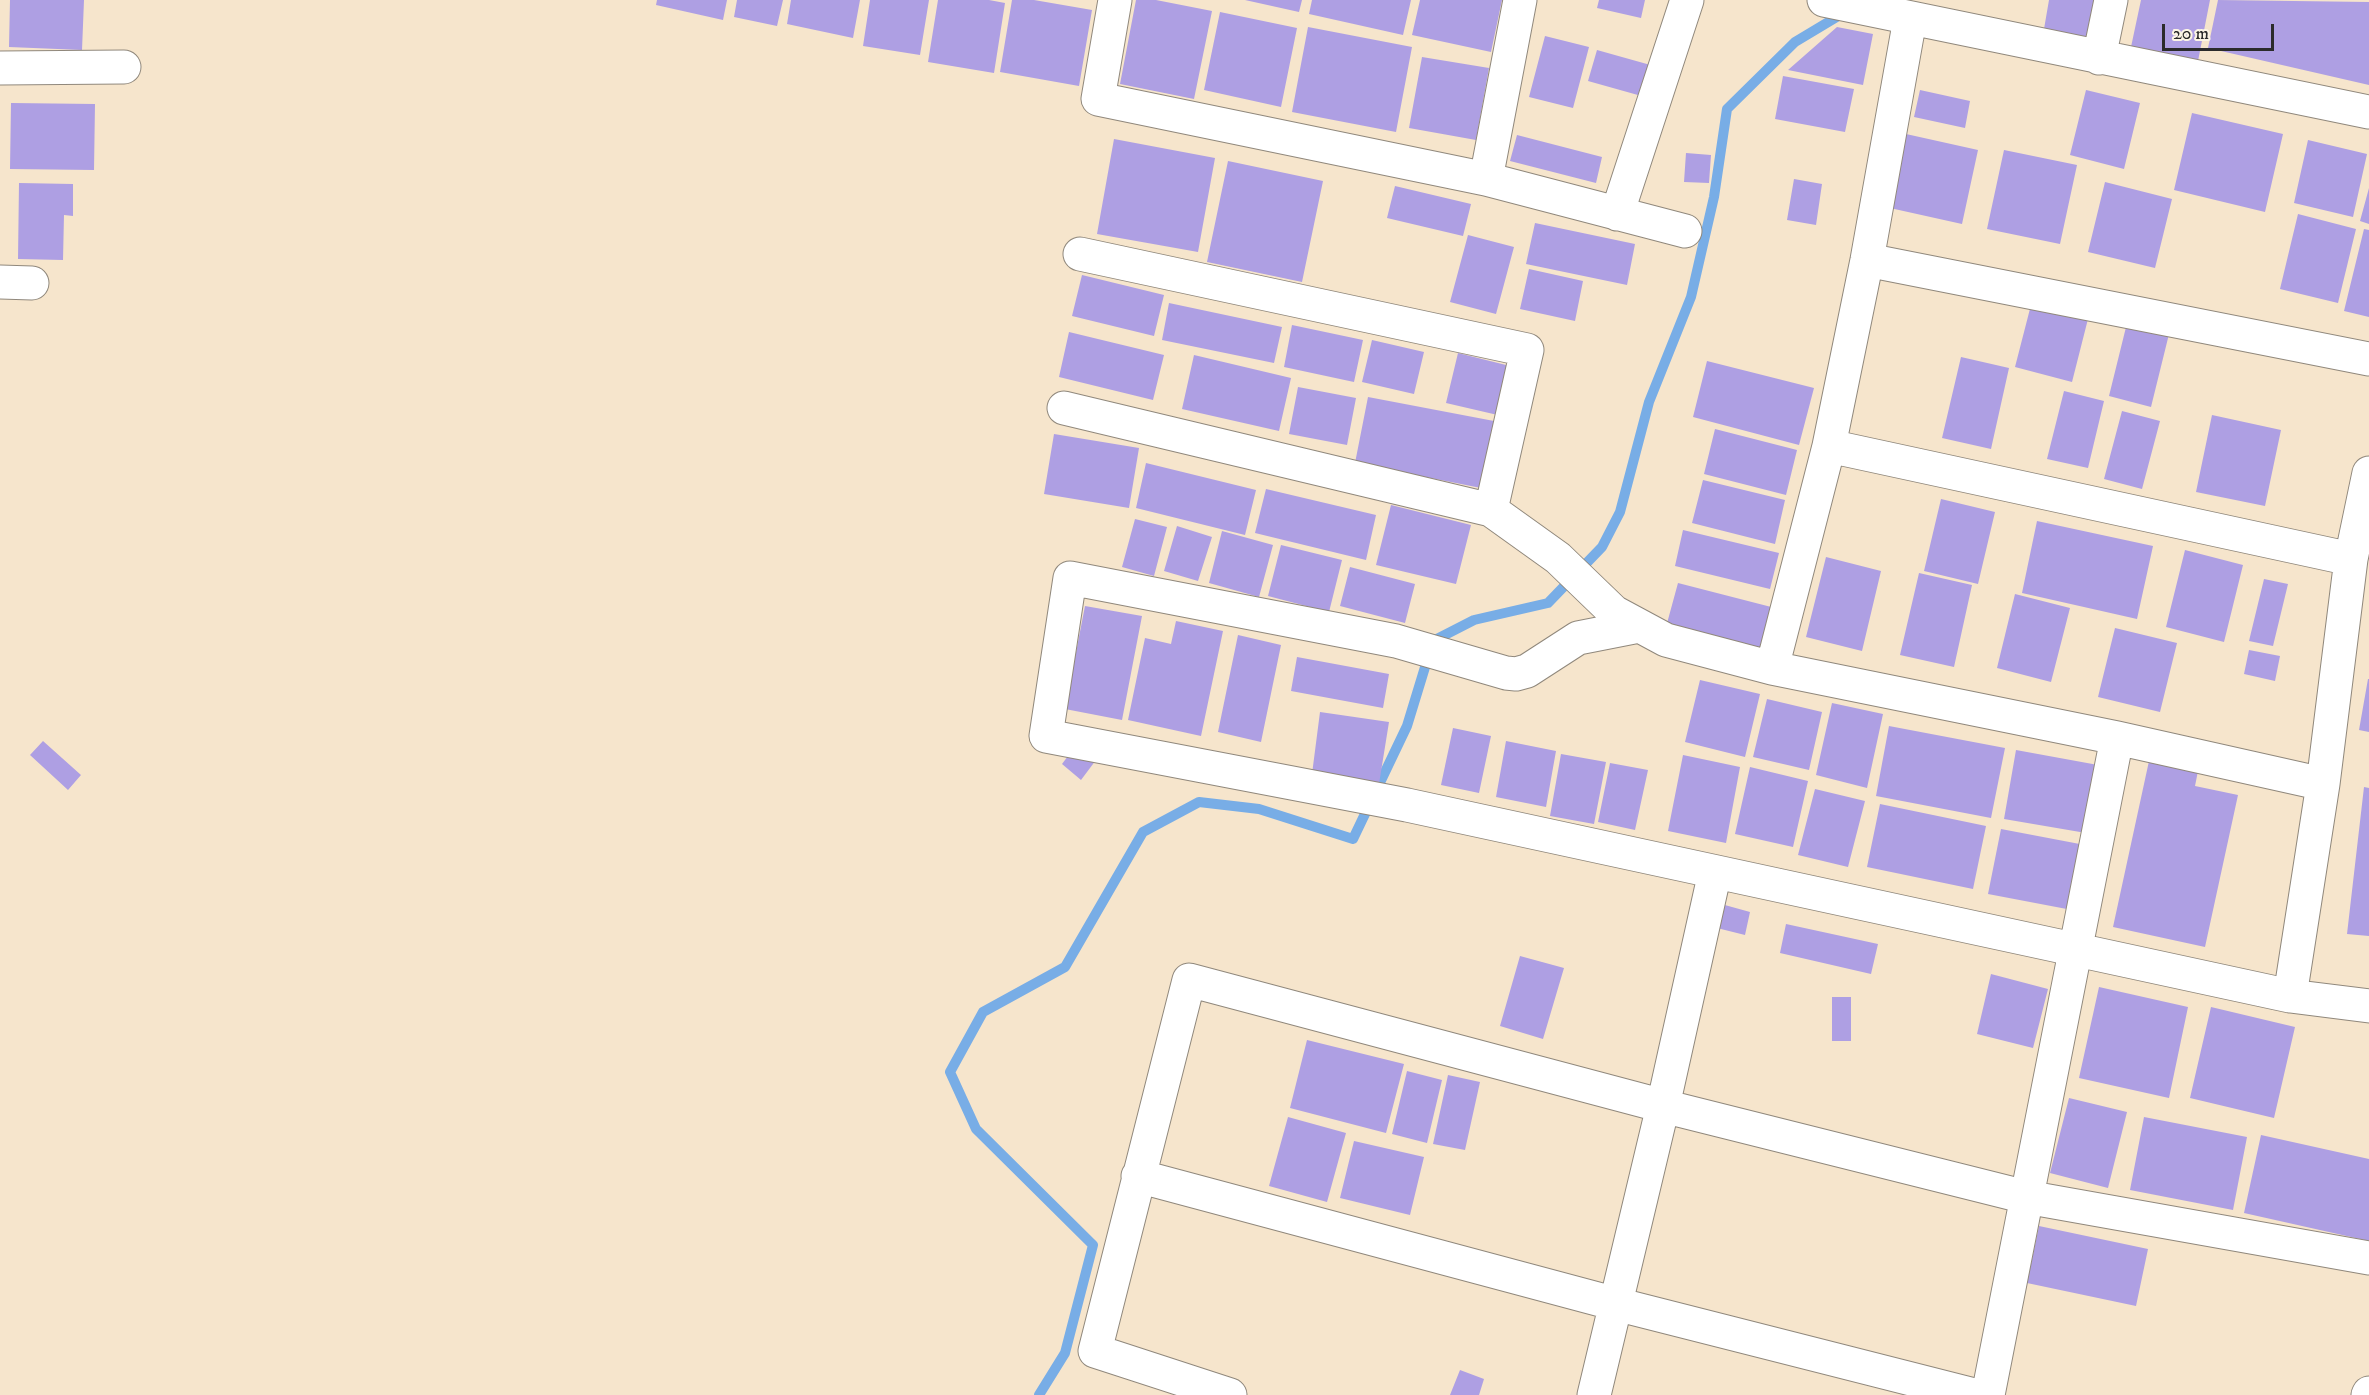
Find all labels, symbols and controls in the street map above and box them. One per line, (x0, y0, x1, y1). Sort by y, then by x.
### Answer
scale bar (2165, 12, 2278, 50)
text: 20 m (2173, 23, 2209, 45)

